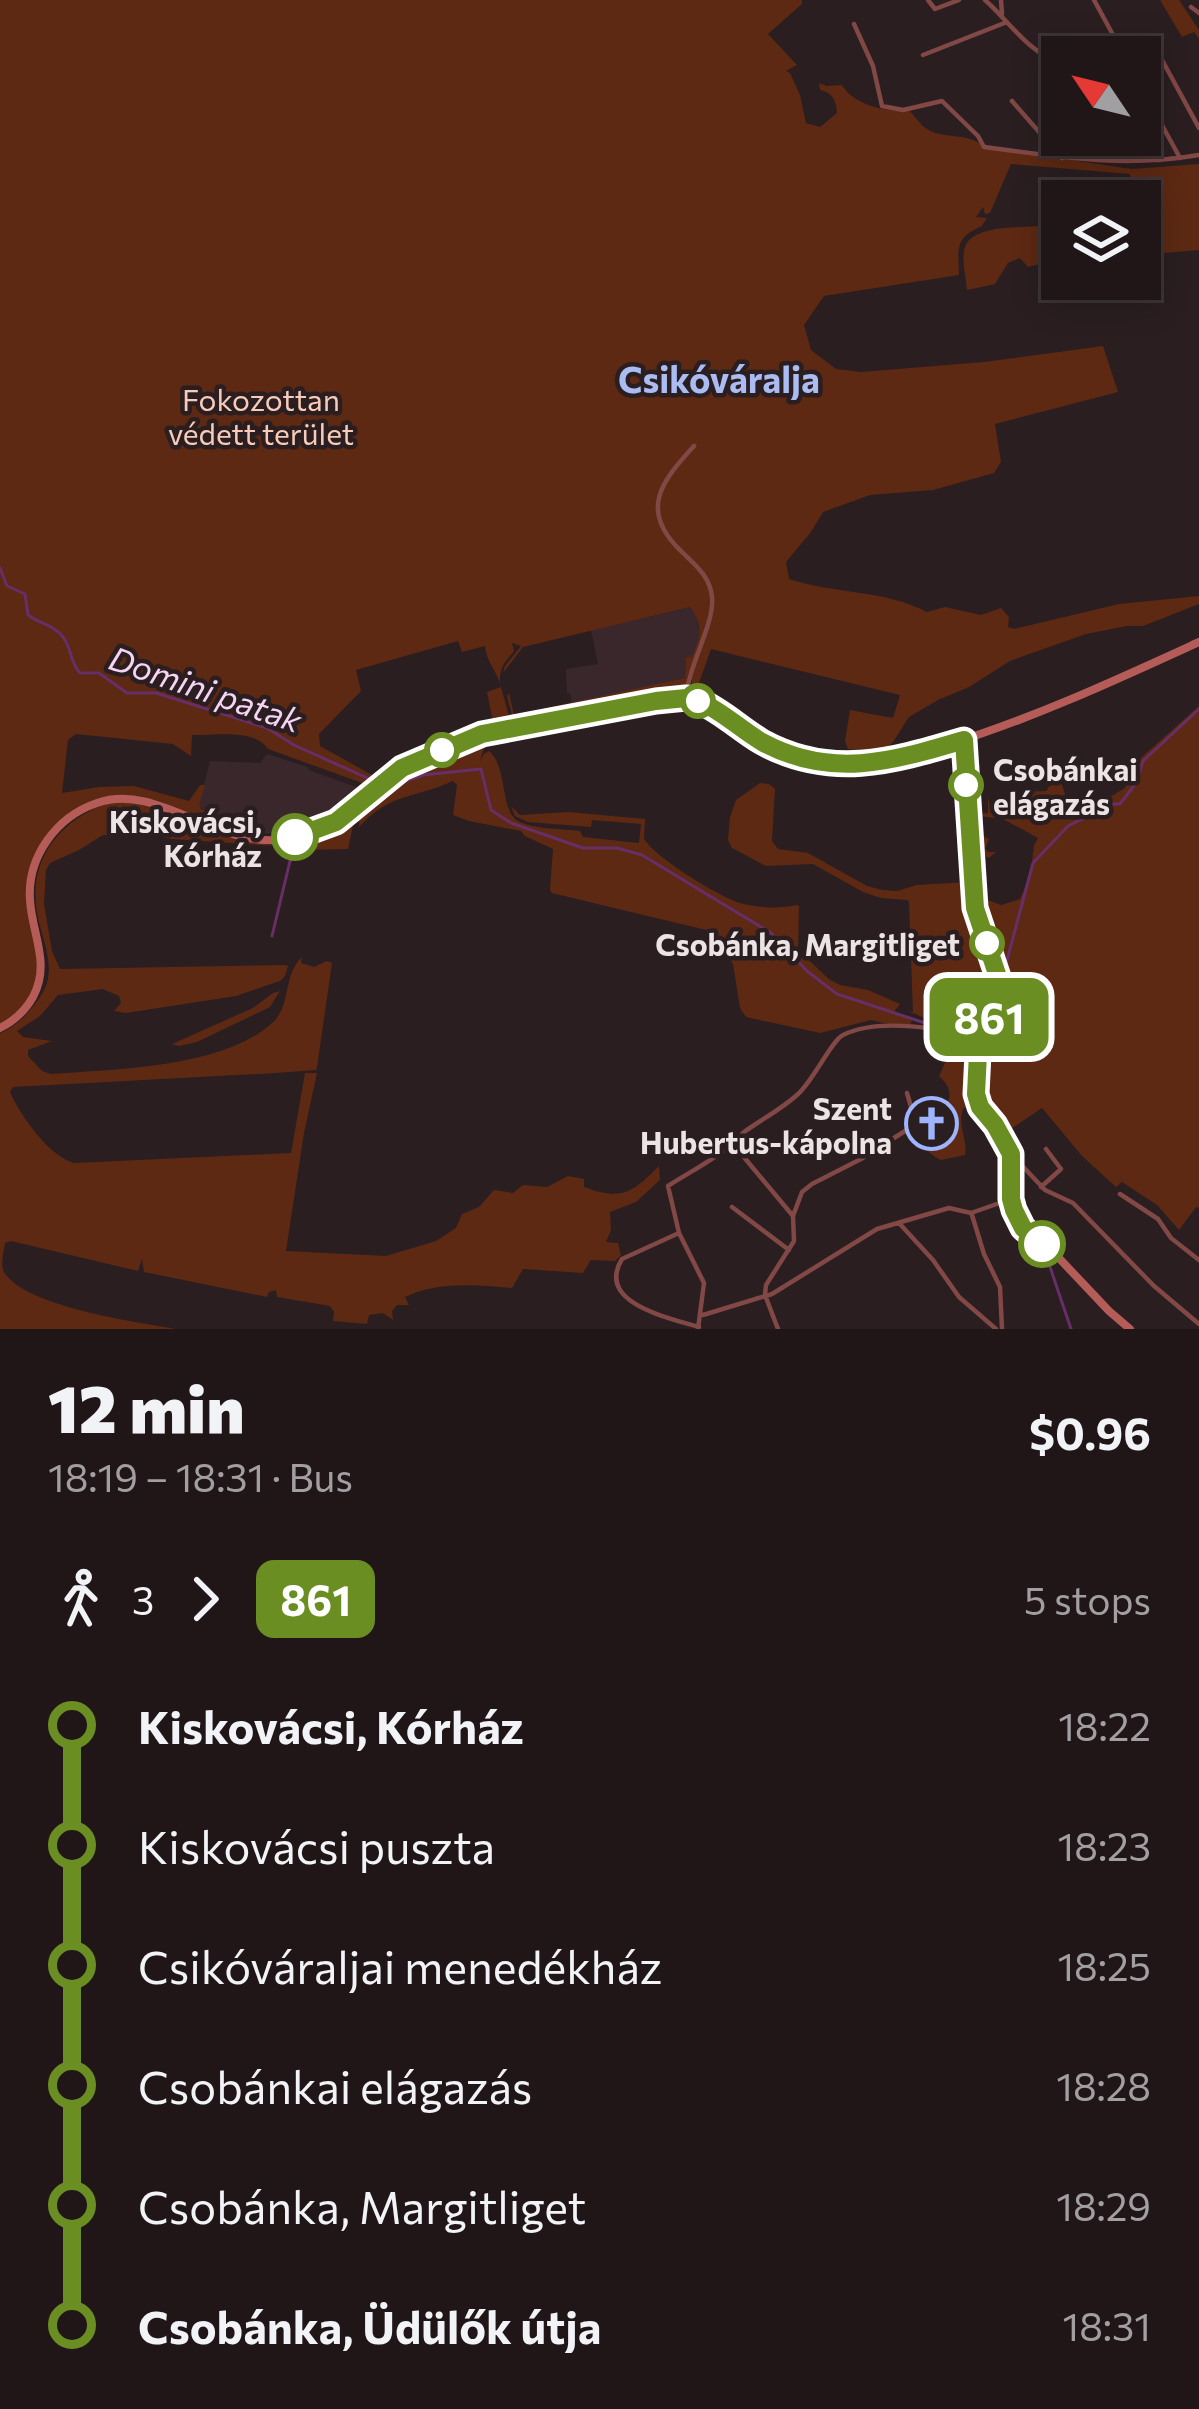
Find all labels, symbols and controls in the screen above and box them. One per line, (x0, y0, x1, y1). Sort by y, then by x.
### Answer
north arrow (1041, 36, 1161, 156)
map controls (1041, 36, 1161, 300)
button: layers (1041, 180, 1161, 300)
district label: Csikóváralja (618, 356, 820, 400)
park label: Fokozottan védett terület (168, 380, 354, 451)
water label: Domini patak (105, 636, 308, 740)
unlabelled marker (682, 685, 714, 717)
unlabelled marker (426, 734, 458, 766)
place label: Csobánkai elágazás (993, 750, 1138, 821)
marker: Csobánkai elágazás (950, 769, 982, 801)
place label: Kiskovácsi, Kórház (109, 802, 262, 873)
marker: Kiskovácsi, Kórház (273, 815, 317, 859)
place label: Csobánka, Margitliget (655, 925, 960, 962)
marker: Csobánka, Margitliget (971, 927, 1003, 959)
line badge: 861 (920, 978, 1058, 1056)
text: 861 (954, 991, 1024, 1043)
place label: Szent Hubertus-kápolna (640, 1089, 892, 1160)
church icon: Szent Hubertus-kápolna (903, 1096, 959, 1152)
unlabelled marker (1020, 1222, 1064, 1266)
text: 12 min (48, 1366, 245, 1447)
text: $0.96 (1029, 1404, 1151, 1459)
text: 18:19 – 18:31 · Bus (48, 1452, 353, 1500)
icon: walk (48, 1566, 114, 1632)
icon: forward (172, 1566, 238, 1632)
text: 861 (280, 1573, 351, 1625)
text: 3 (132, 1575, 154, 1623)
text: 5 stops (1024, 1575, 1151, 1623)
text: Kiskovácsi, Kórház (138, 1698, 524, 1753)
text: 18:22 (1058, 1701, 1151, 1749)
text: Kiskovácsi puszta (138, 1818, 495, 1873)
text: 18:23 (1058, 1821, 1151, 1869)
text: Csikóváraljai menedékház (138, 1938, 662, 1993)
text: 18:25 (1057, 1941, 1151, 1989)
text: Csobánkai elágazás (138, 2058, 532, 2113)
text: 18:28 (1056, 2061, 1151, 2109)
text: Csobánka, Margitliget (138, 2178, 586, 2233)
text: 18:29 (1056, 2181, 1151, 2229)
text: Csobánka, Üdülők útja (138, 2298, 601, 2353)
text: 18:31 (1063, 2301, 1151, 2349)

